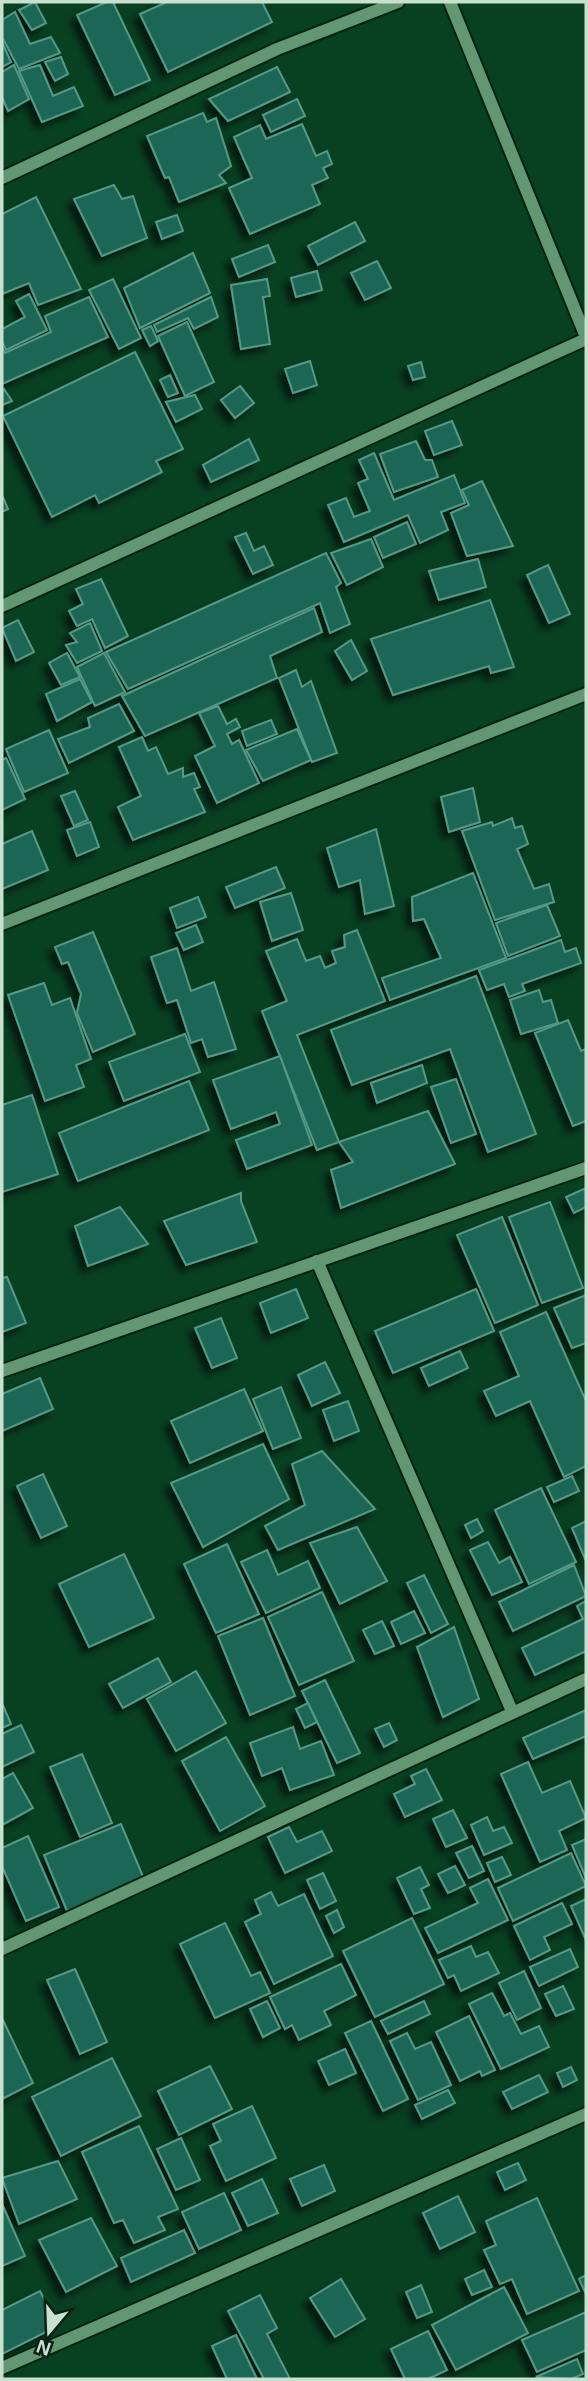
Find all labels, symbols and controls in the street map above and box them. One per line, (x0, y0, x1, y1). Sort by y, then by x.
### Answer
north arrow (14, 2297, 84, 2367)
text: N (34, 2335, 54, 2360)

